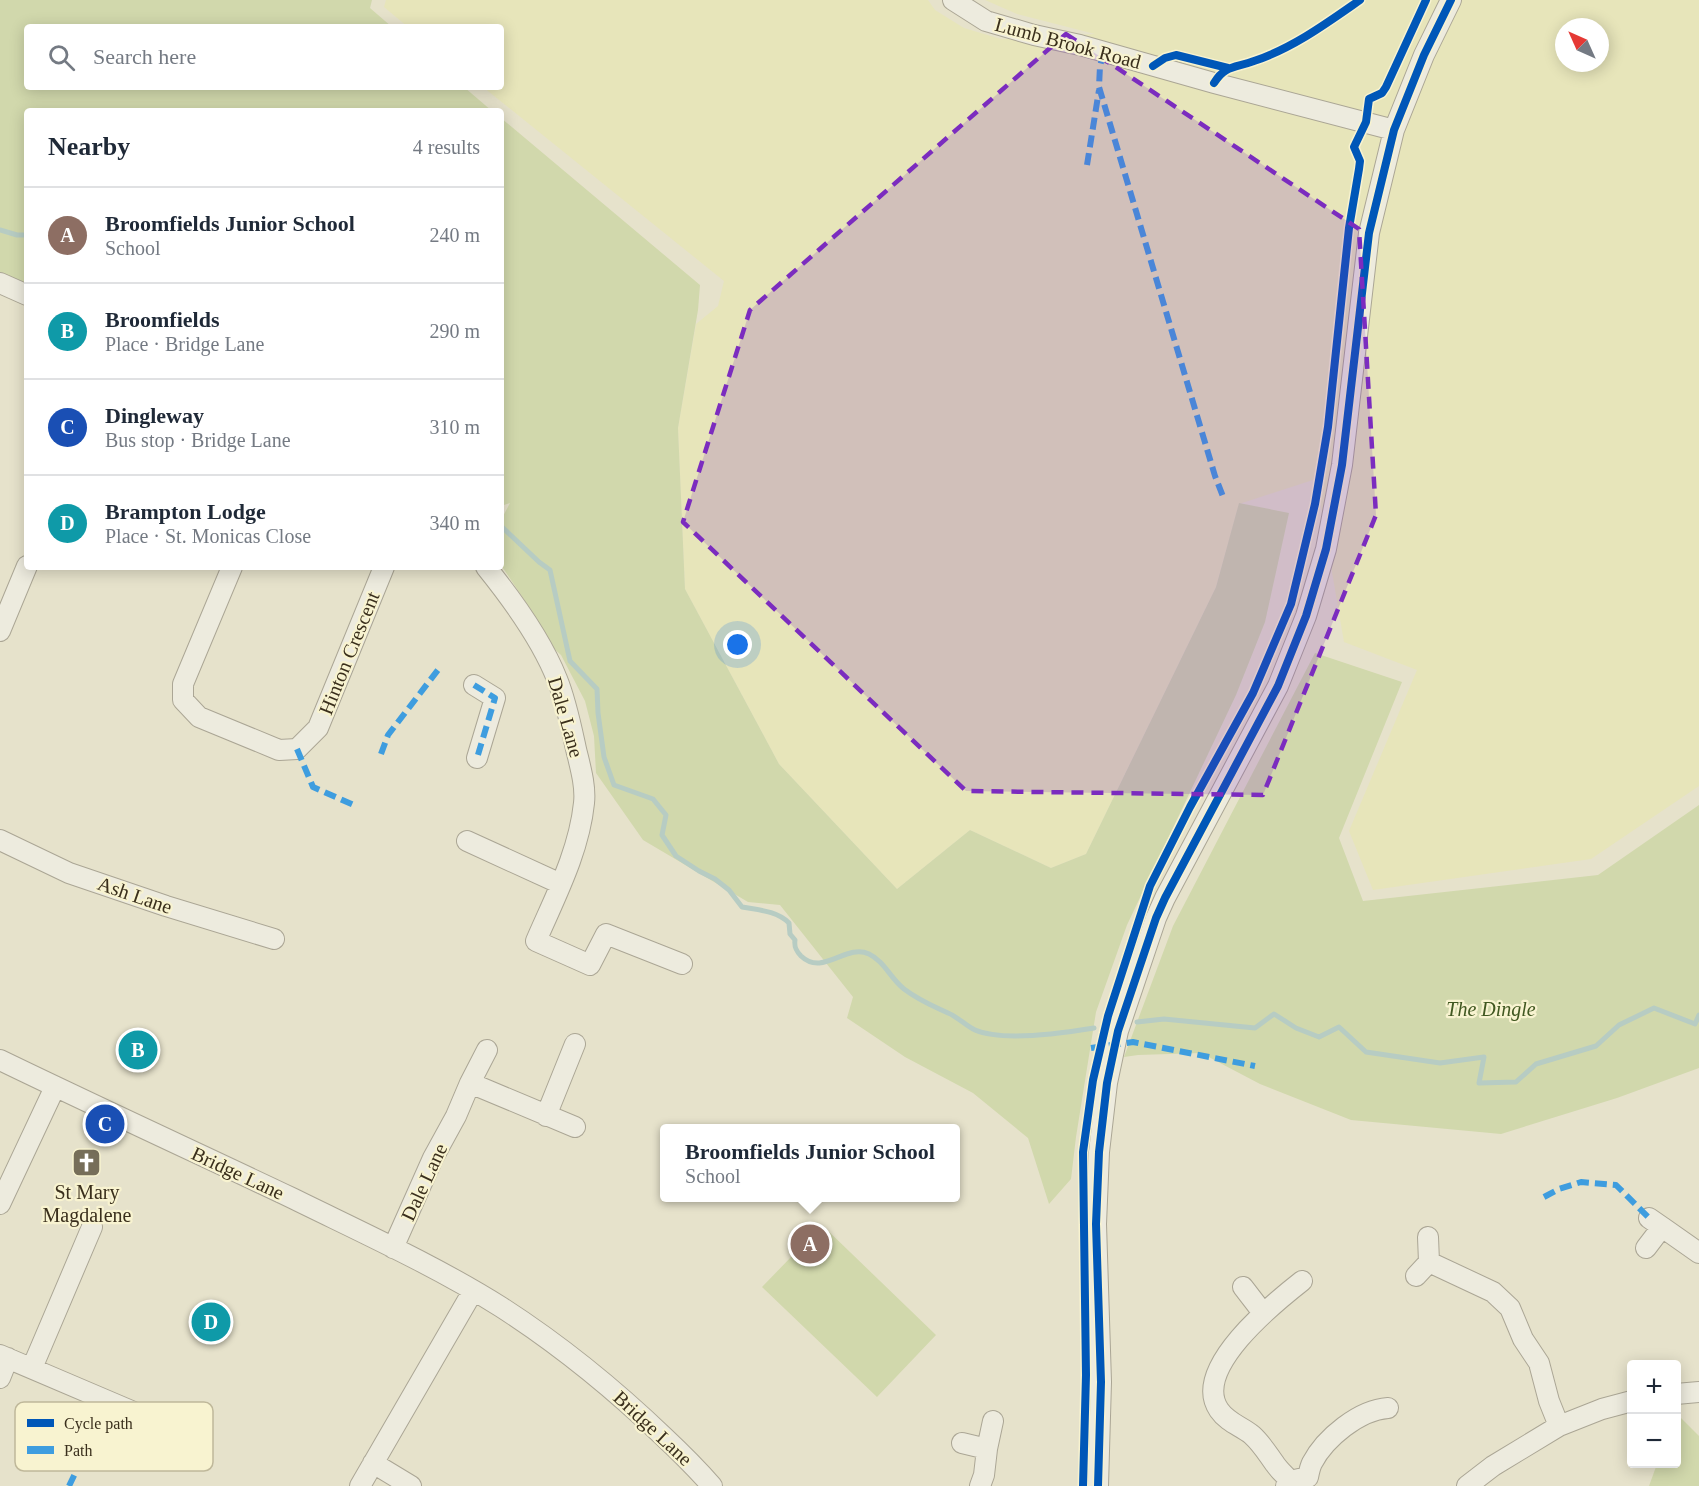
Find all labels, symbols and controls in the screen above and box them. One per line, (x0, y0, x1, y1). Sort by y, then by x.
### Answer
street label: Lumb Brook Road (993, 13, 1143, 73)
north arrow (1555, 18, 1609, 72)
search box (24, 24, 504, 90)
icon: search (45, 41, 78, 74)
text: Search here (93, 44, 196, 69)
text: Nearby (48, 132, 130, 161)
text: 4 results (413, 136, 480, 158)
text: Broomfields Junior School (105, 211, 355, 236)
text: A (60, 224, 75, 246)
text: 240 m (429, 224, 480, 246)
text: School (105, 237, 161, 259)
text: Broomfields (105, 307, 219, 332)
text: B (61, 320, 74, 342)
text: 290 m (429, 320, 480, 342)
text: Place · Bridge Lane (105, 333, 264, 355)
text: Dingleway (105, 403, 204, 428)
text: C (60, 416, 75, 438)
text: 310 m (429, 416, 480, 438)
text: Bus stop · Bridge Lane (105, 429, 291, 451)
text: Brampton Lodge (105, 499, 266, 524)
text: D (60, 512, 75, 534)
text: 340 m (429, 512, 480, 534)
text: Place · St. Monicas Close (105, 525, 311, 547)
street label: Hinton Crescent (314, 588, 384, 718)
your location (723, 630, 752, 659)
street label: Dale Lane (544, 674, 588, 760)
street label: Ash Lane (95, 872, 175, 918)
park label: The Dingle (1446, 998, 1536, 1021)
pin: B (118, 1028, 158, 1072)
pin: C (86, 1102, 124, 1146)
popup (660, 1124, 960, 1202)
text: Broomfields Junior School (685, 1139, 935, 1164)
street label: Dale Lane (397, 1140, 451, 1224)
street label: Bridge Lane (188, 1142, 288, 1205)
church icon: St Mary Magdalene (71, 1146, 103, 1178)
text: School (685, 1165, 741, 1187)
place label: St Mary Magdalene (43, 1181, 132, 1227)
pin: A (790, 1222, 830, 1266)
pin: D (192, 1300, 230, 1344)
map controls (1627, 1360, 1681, 1468)
button: + (1627, 1360, 1681, 1414)
street label: Bridge Lane (608, 1386, 697, 1471)
legend (15, 1402, 213, 1471)
button: − (1627, 1414, 1681, 1468)
text: Cycle path (64, 1415, 133, 1433)
text: Path (64, 1442, 92, 1459)

